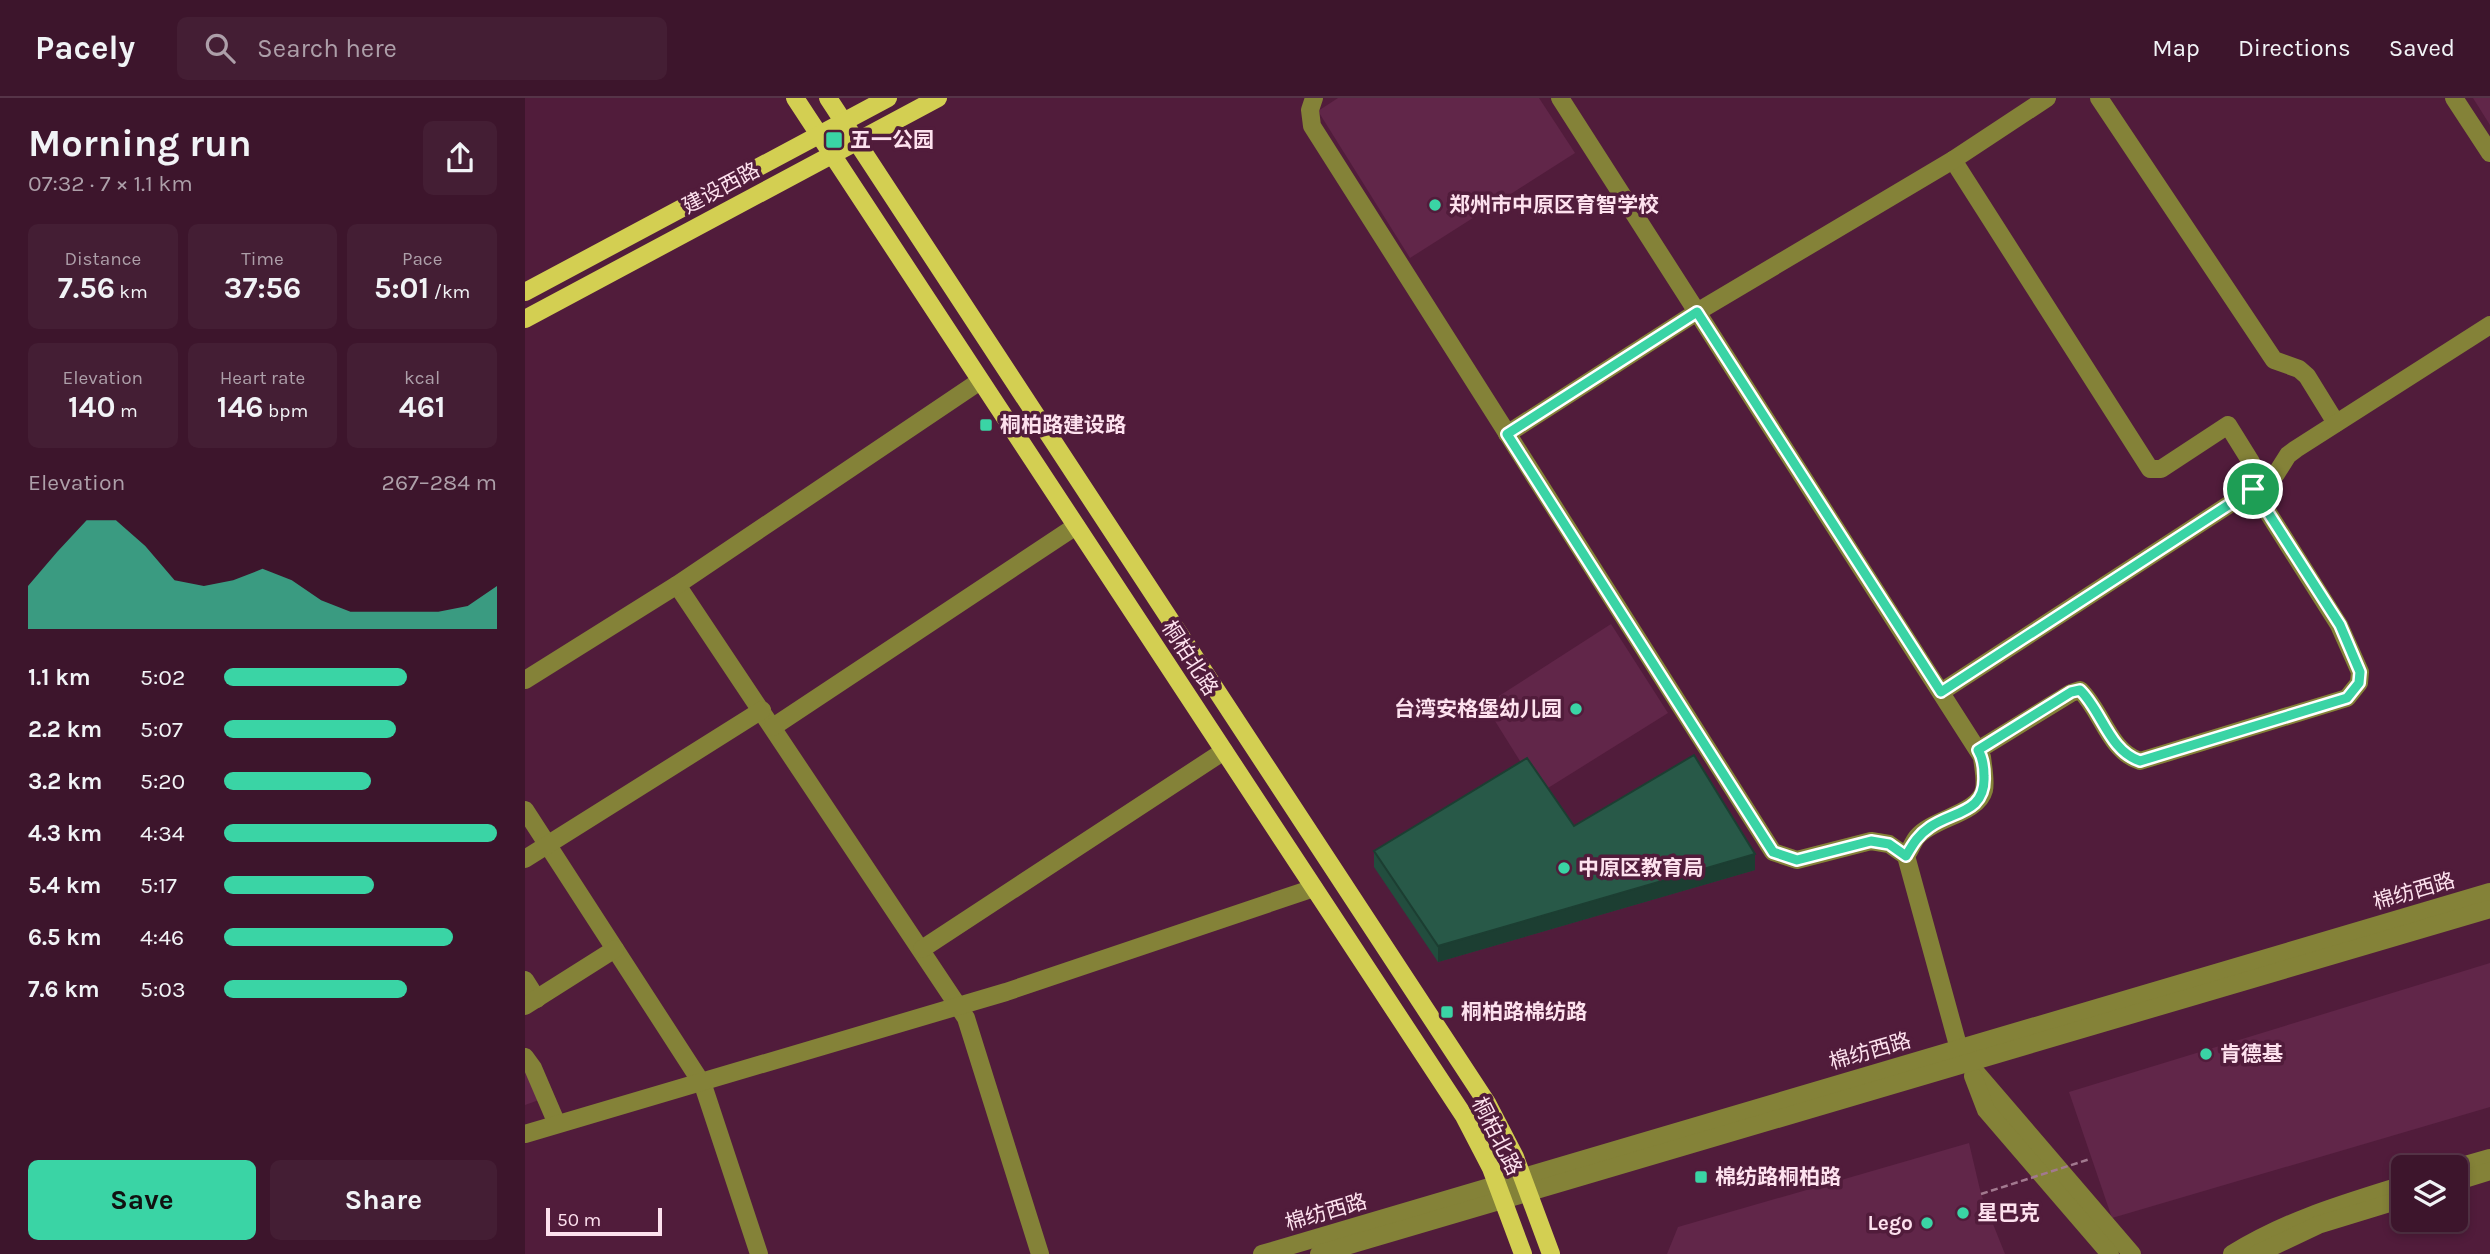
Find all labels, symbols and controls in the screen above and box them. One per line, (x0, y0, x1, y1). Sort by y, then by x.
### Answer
search box (177, 17, 667, 80)
text: Pacely (35, 29, 135, 67)
icon: search (201, 29, 239, 67)
text: Search here (257, 33, 397, 64)
text: Map (2152, 34, 2200, 62)
text: Directions (2238, 34, 2351, 62)
text: Saved (2389, 34, 2455, 62)
text: Morning run (28, 121, 252, 166)
button: share (423, 121, 497, 195)
place label: 五一公园 (850, 128, 934, 152)
marker: 五一公园 (824, 130, 844, 150)
street label: 建设西路 (678, 158, 764, 218)
text: 07:32 · 7 × 1.1 km (28, 170, 193, 197)
place label: 郑州市中原区育智学校 (1449, 193, 1659, 217)
marker: 郑州市中原区育智学校 (1427, 197, 1443, 213)
text: Distance (64, 248, 141, 270)
text: Time (241, 248, 284, 270)
text: Pace (402, 248, 442, 270)
text: 7.56 (58, 270, 115, 306)
text: 37:56 (224, 270, 301, 306)
text: 5:01 (374, 270, 429, 306)
text: km (115, 281, 148, 303)
text: /km (429, 281, 470, 303)
text: Elevation (63, 367, 143, 389)
text: Heart rate (220, 367, 305, 389)
text: kcal (404, 367, 440, 389)
text: 140 (68, 389, 115, 425)
text: 146 (217, 389, 264, 425)
text: 461 (399, 389, 446, 425)
text: m (115, 400, 138, 422)
text: bpm (264, 400, 308, 422)
place label: 桐柏路建设路 (1000, 413, 1126, 437)
marker: 桐柏路建设路 (978, 417, 994, 433)
pin (2223, 459, 2283, 519)
text: Elevation (28, 469, 125, 496)
text: 267–284 m (382, 469, 497, 496)
icon: arrive (2234, 470, 2272, 508)
street label: 桐柏北路 (1157, 616, 1223, 700)
text: 1.1 km (28, 664, 91, 691)
text: 5:02 (140, 664, 185, 691)
place label: 台湾安格堡幼儿园 (1394, 697, 1562, 721)
marker: 台湾安格堡幼儿园 (1568, 701, 1584, 717)
text: 2.2 km (28, 716, 102, 743)
text: 5:07 (140, 716, 183, 743)
text: 3.2 km (28, 768, 102, 795)
text: 5:20 (140, 768, 185, 795)
text: 4.3 km (28, 820, 102, 847)
text: 4:34 (140, 820, 185, 847)
place label: 中原区教育局 (1578, 856, 1704, 880)
marker: 中原区教育局 (1556, 860, 1572, 876)
street label: 棉纺西路 (2370, 868, 2458, 914)
text: 5.4 km (28, 872, 101, 899)
text: 5:17 (140, 872, 177, 899)
text: 6.5 km (28, 924, 102, 951)
text: 4:46 (140, 924, 184, 951)
text: 7.6 km (28, 976, 100, 1003)
text: 5:03 (140, 976, 186, 1003)
place label: 桐柏路棉纺路 (1461, 1000, 1587, 1024)
marker: 桐柏路棉纺路 (1439, 1004, 1455, 1020)
street label: 棉纺西路 (1826, 1028, 1914, 1074)
place label: 肯德基 (2220, 1042, 2283, 1066)
marker: 肯德基 (2198, 1046, 2214, 1062)
street label: 桐柏北路 (1467, 1093, 1527, 1179)
map controls (2391, 1155, 2468, 1232)
button: layers (2391, 1155, 2468, 1232)
button: Save (28, 1160, 256, 1240)
button: Share (270, 1160, 497, 1240)
place label: 棉纺路桐柏路 (1715, 1165, 1841, 1189)
marker: 棉纺路桐柏路 (1693, 1169, 1709, 1185)
street label: 棉纺西路 (1282, 1189, 1370, 1235)
place label: 星巴克 (1977, 1201, 2040, 1225)
scale bar (546, 1205, 661, 1237)
marker: 星巴克 (1955, 1205, 1971, 1221)
text: 50 m (557, 1209, 601, 1231)
place label: Lego (1867, 1211, 1913, 1235)
marker: Lego (1919, 1215, 1935, 1231)

